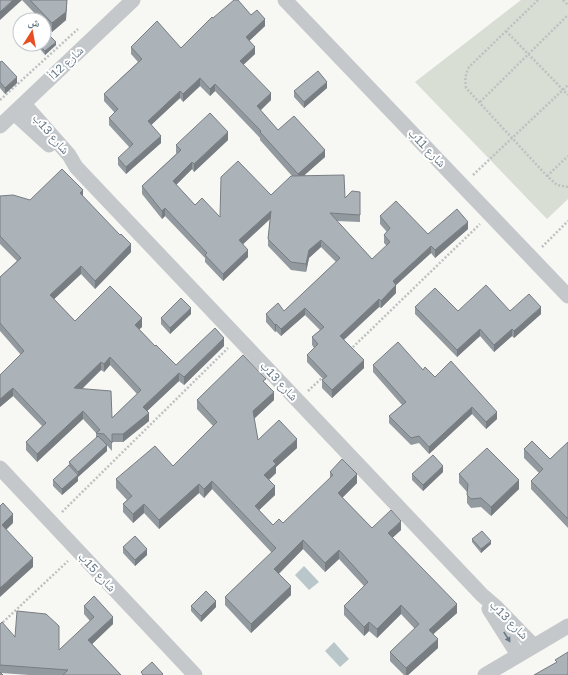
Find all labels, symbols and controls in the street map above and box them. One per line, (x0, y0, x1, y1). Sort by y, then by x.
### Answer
north arrow (12, 12, 52, 52)
text: ش (27, 15, 41, 31)
street label: شارع 12أ (45, 43, 87, 84)
street label: شارع 13ب (29, 111, 72, 158)
street label: شارع 11ب (405, 126, 449, 171)
street label: شارع 13ب (257, 358, 301, 404)
street label: شارع 15ب (75, 549, 119, 595)
street label: شارع 13ب (486, 598, 531, 643)
one-way arrow (503, 632, 511, 642)

